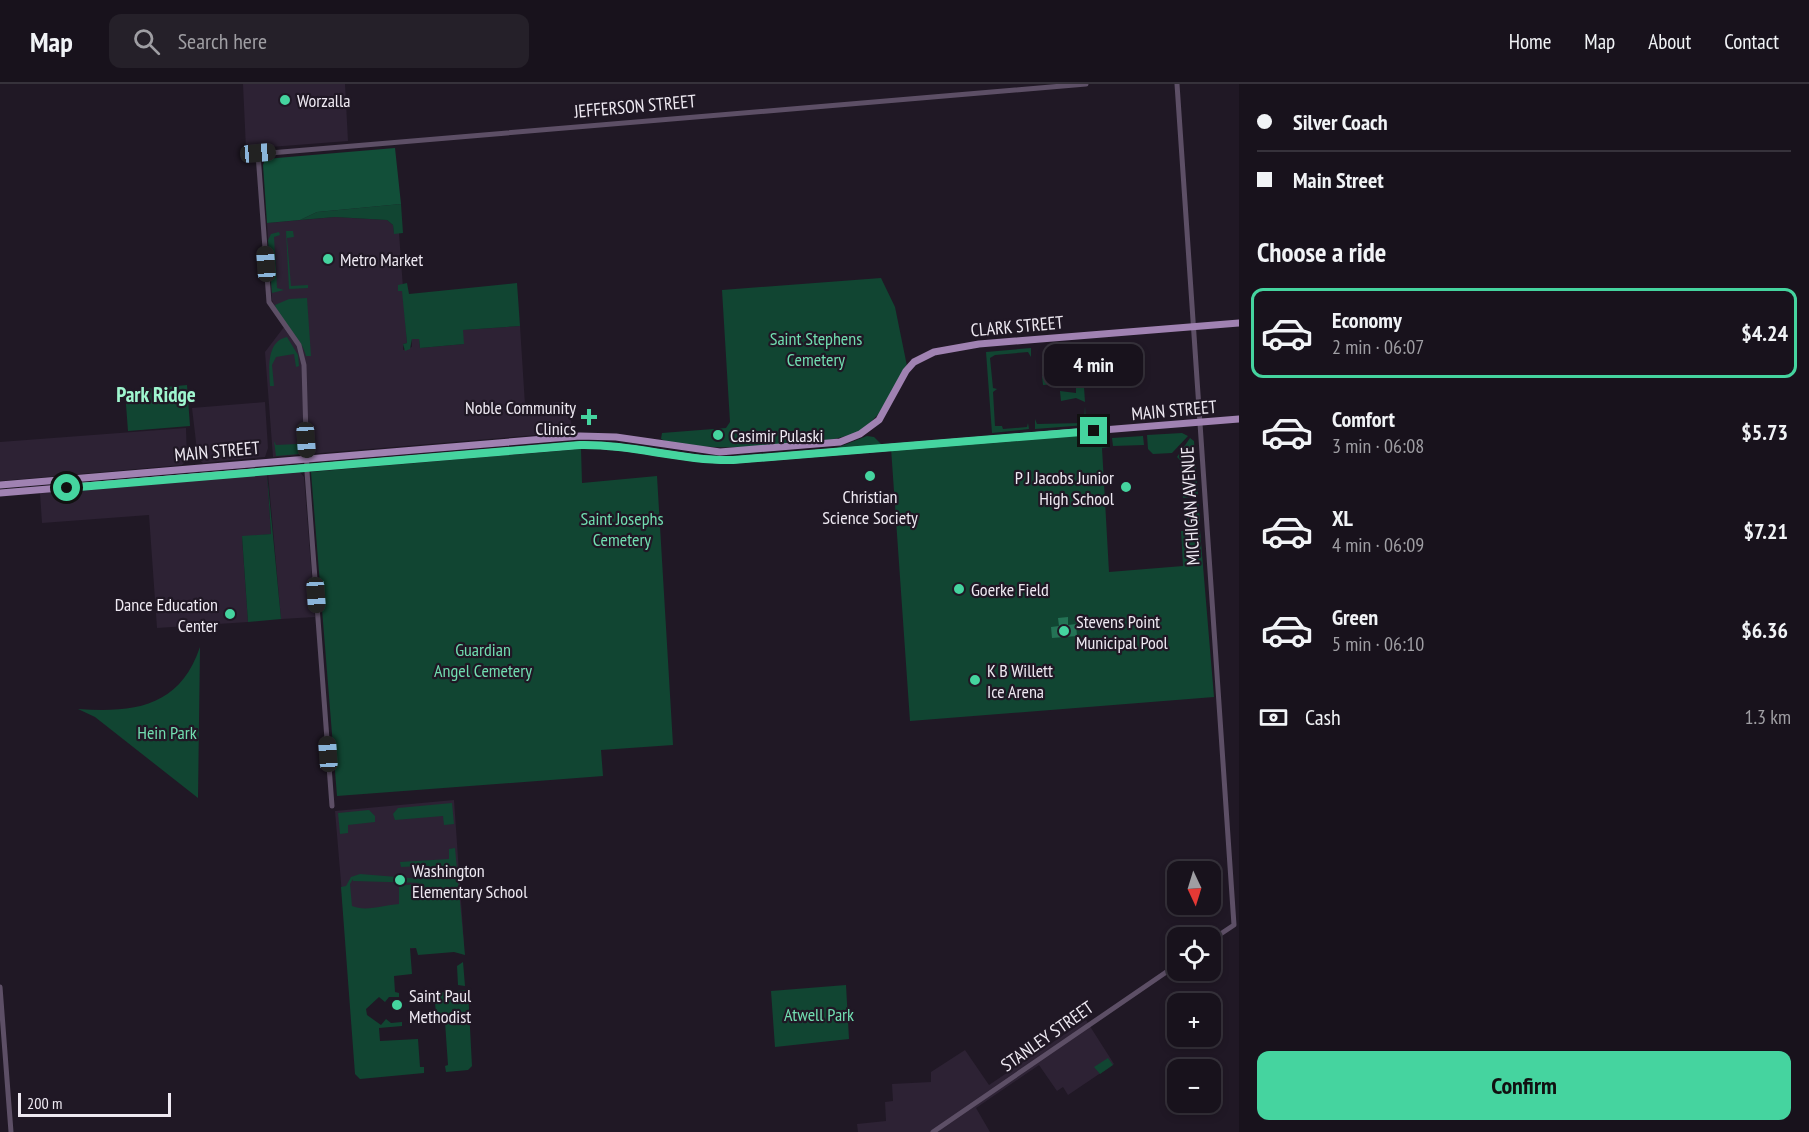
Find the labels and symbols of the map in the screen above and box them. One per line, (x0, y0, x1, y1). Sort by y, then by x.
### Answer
place label: Worzalla (297, 89, 350, 112)
street label: JEFFERSON STREET (572, 89, 697, 123)
marker: Worzalla (278, 93, 292, 107)
car (239, 142, 277, 164)
car (256, 245, 276, 283)
place label: Metro Market (340, 248, 423, 271)
marker: Metro Market (321, 252, 335, 266)
street label: CLARK STREET (970, 310, 1064, 342)
park label: Saint Stephens Cemetery (770, 327, 862, 371)
callout: 4 min (1044, 344, 1144, 386)
district label: Park Ridge (116, 381, 196, 408)
street label: MAIN STREET (1130, 395, 1218, 425)
place label: Noble Community Clinics (465, 396, 576, 440)
marker: Noble Community Clinics (580, 408, 598, 426)
route end (1080, 417, 1107, 444)
car (296, 421, 316, 459)
place label: Casimir Pulaski (730, 424, 823, 447)
marker: Casimir Pulaski (711, 428, 725, 442)
street label: MAIN STREET (173, 436, 261, 466)
street label: MICHIGAN AVENUE (1175, 446, 1205, 566)
place label: P J Jacobs Junior High School (1015, 466, 1115, 510)
marker: Christian Science Society (863, 469, 877, 483)
route start (53, 474, 80, 501)
marker: P J Jacobs Junior High School (1119, 480, 1133, 494)
place label: Christian Science Society (822, 485, 918, 529)
park label: Saint Josephs Cemetery (581, 507, 663, 551)
car (306, 576, 326, 614)
place label: Goerke Field (971, 578, 1049, 601)
marker: Goerke Field (952, 582, 966, 596)
place label: Dance Education Center (115, 593, 218, 637)
marker: Dance Education Center (223, 607, 237, 621)
place label: Stevens Point Municipal Pool (1076, 610, 1169, 654)
marker: Stevens Point Municipal Pool (1057, 624, 1071, 638)
park label: Guardian Angel Cemetery (434, 638, 532, 682)
place label: K B Willett Ice Arena (987, 659, 1053, 703)
marker: K B Willett Ice Arena (968, 673, 982, 687)
park label: Hein Park (137, 721, 197, 744)
car (318, 735, 338, 773)
place label: Washington Elementary School (412, 859, 528, 903)
north arrow (1167, 861, 1221, 915)
marker: Washington Elementary School (393, 873, 407, 887)
place label: Saint Paul Methodist (409, 984, 472, 1028)
street label: STANLEY STREET (996, 996, 1098, 1076)
marker: Saint Paul Methodist (390, 998, 404, 1012)
park label: Atwell Park (784, 1003, 854, 1026)
scale bar (18, 1090, 171, 1118)

